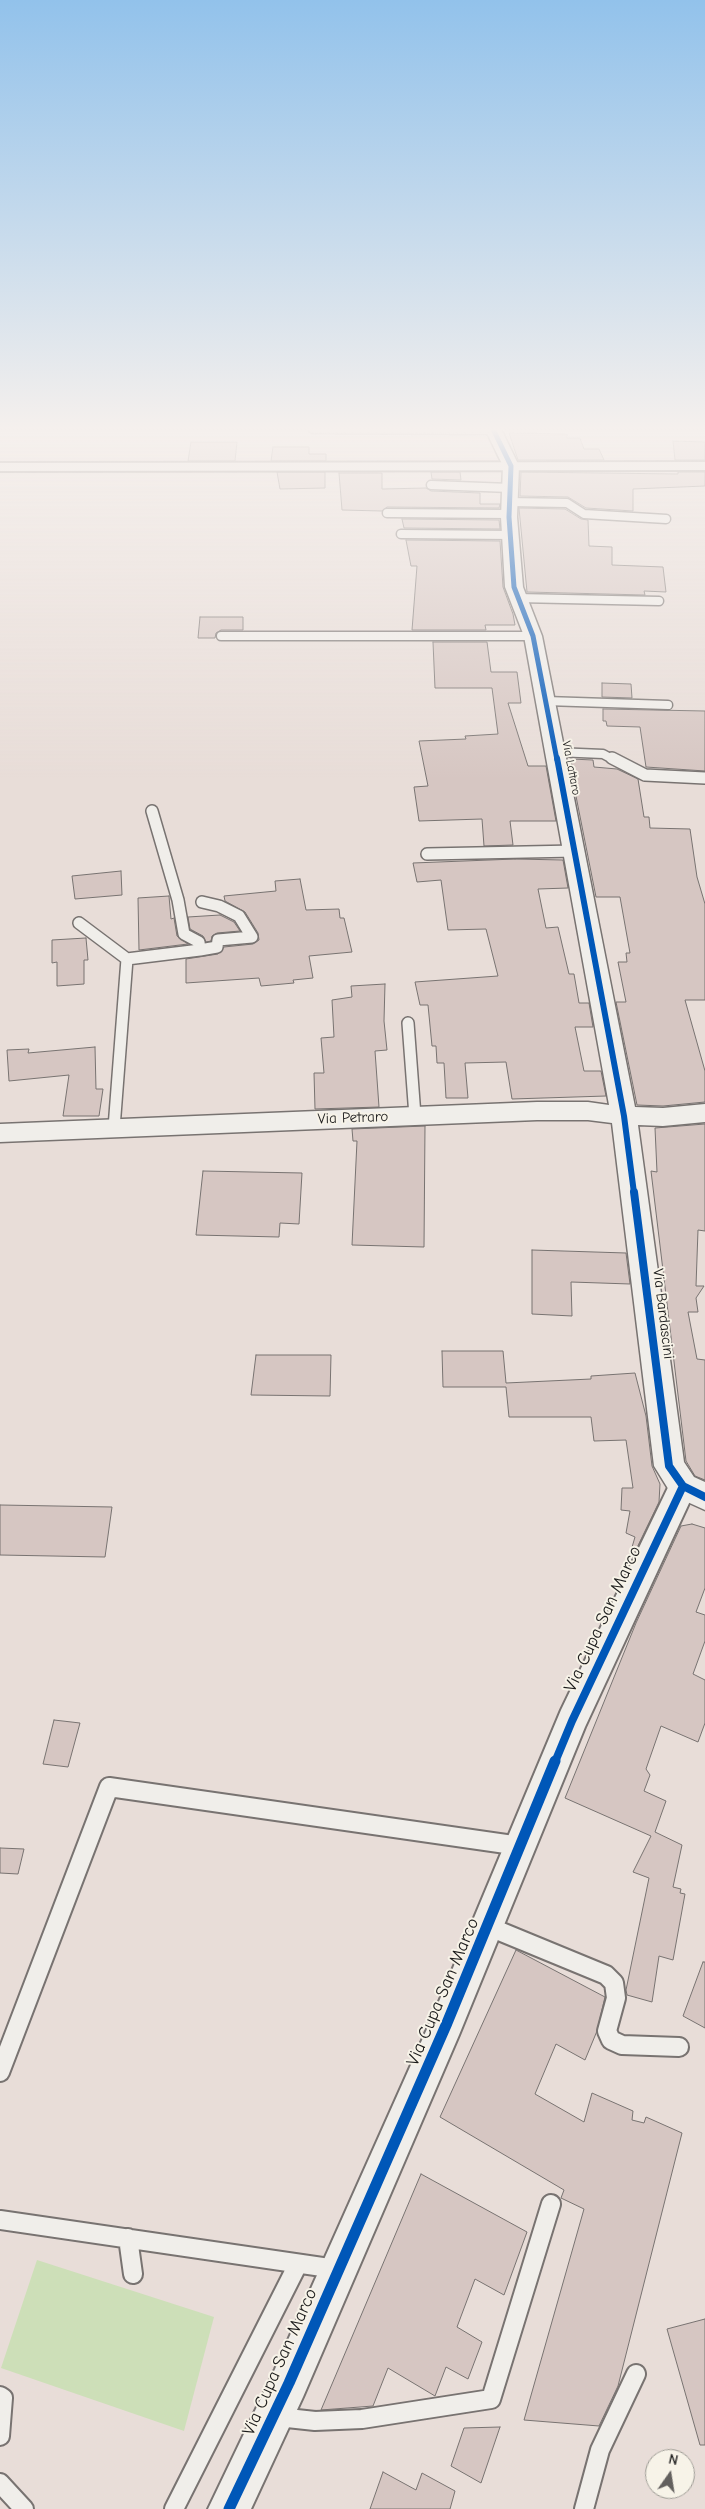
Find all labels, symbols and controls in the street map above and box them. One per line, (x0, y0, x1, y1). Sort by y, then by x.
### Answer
street label: Via Lattaro (559, 740, 583, 796)
street label: Via Petraro (317, 1108, 389, 1128)
street label: Via Bardascini (649, 1268, 677, 1360)
street label: Via Cupa San Marco (560, 1543, 646, 1695)
street label: Via Cupa San Marco (402, 1915, 484, 2069)
street label: Via Cupa San Marco (238, 2285, 322, 2439)
north arrow (645, 2449, 695, 2499)
text: N (667, 2451, 680, 2469)

